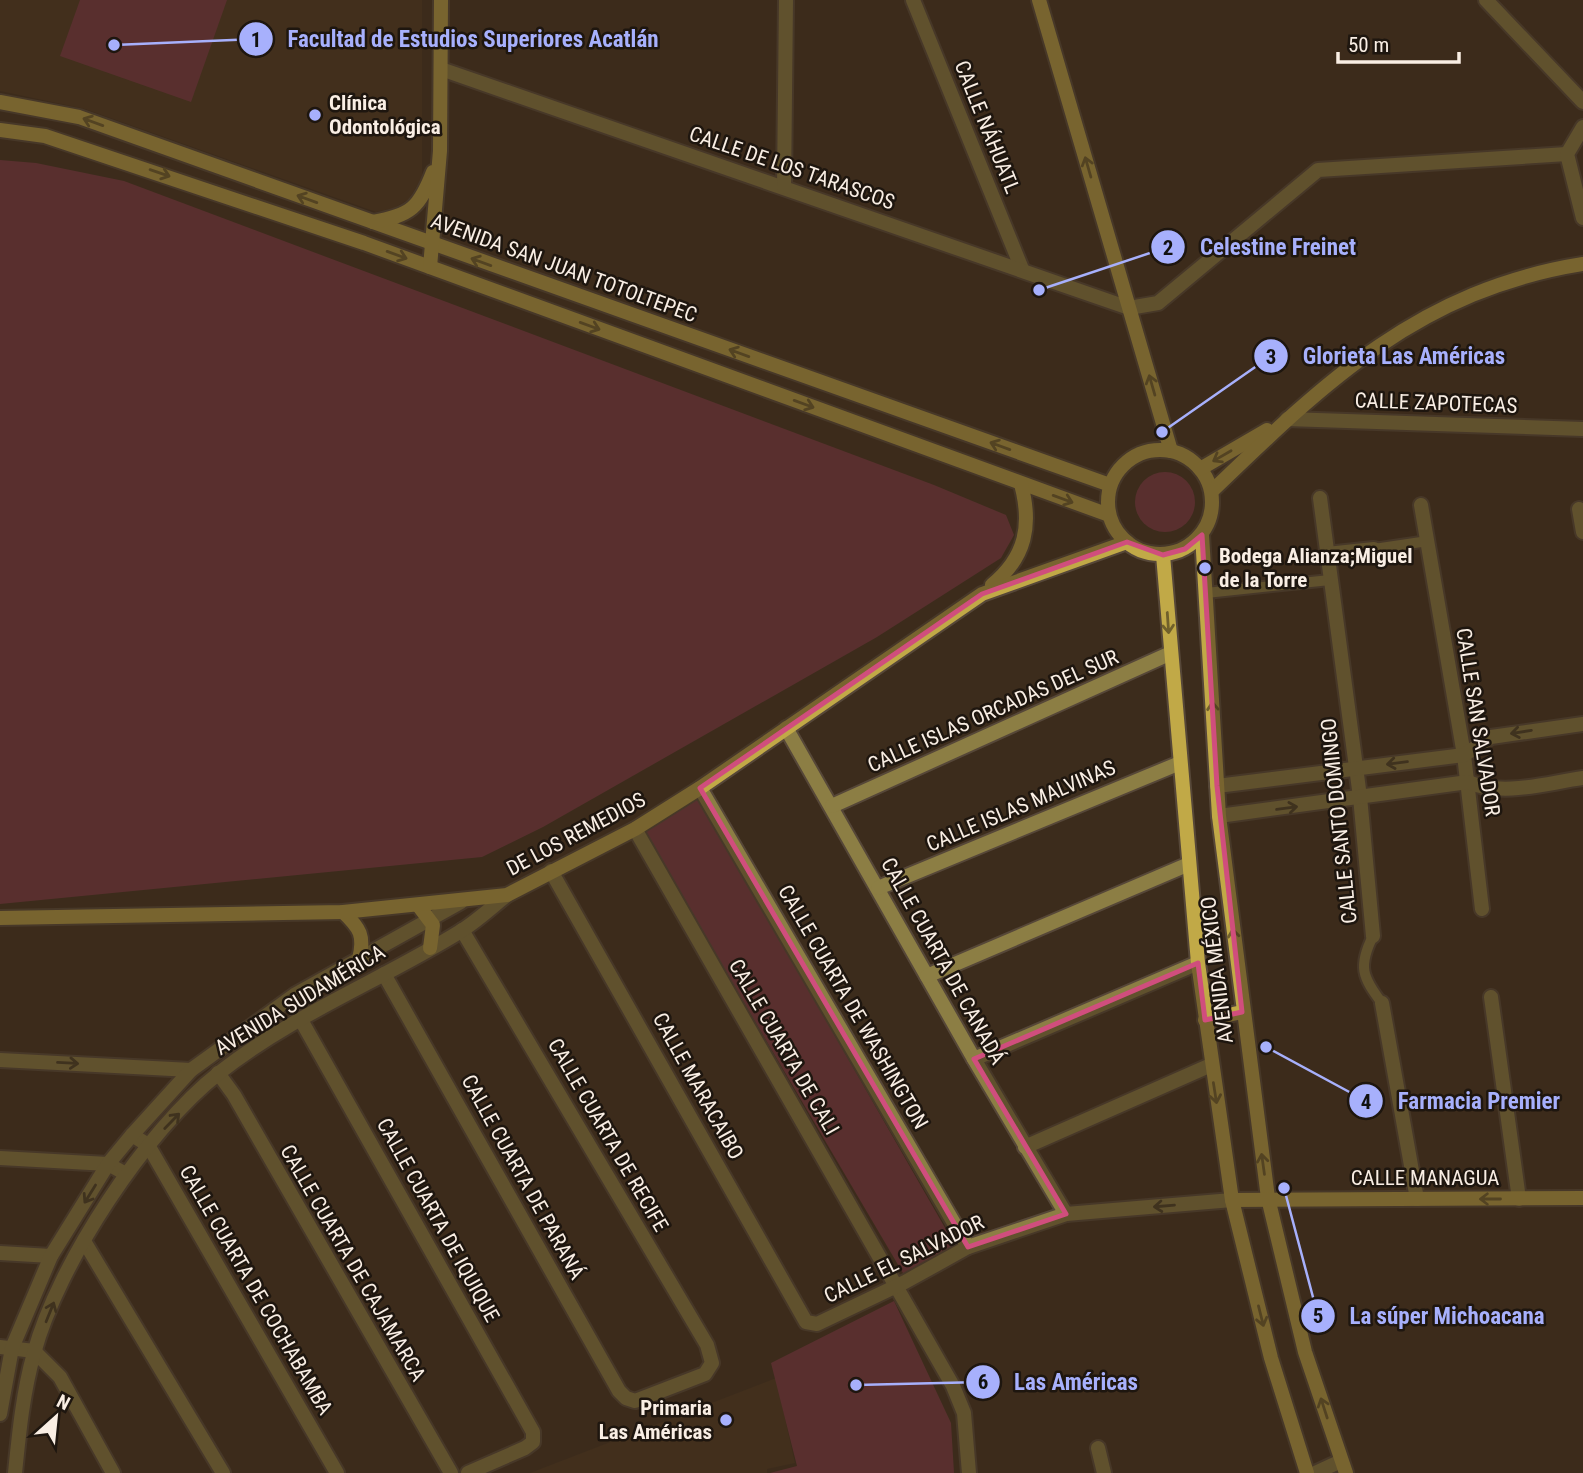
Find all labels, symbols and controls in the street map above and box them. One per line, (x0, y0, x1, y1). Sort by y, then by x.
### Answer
callout: Facultad de Estudios Superiores Acatlán (239, 17, 673, 61)
scale bar (1338, 21, 1459, 65)
text: Facultad de Estudios Superiores Acatlán (287, 26, 659, 53)
text: 1 (251, 28, 261, 52)
text: 50 m (1348, 33, 1389, 57)
street label: CALLE NÁHUATL (949, 57, 1025, 197)
place label: Clínica Odontológica (329, 91, 441, 139)
marker: Clínica Odontológica (307, 107, 323, 123)
one-way arrow (83, 115, 105, 127)
street label: CALLE DE LOS TARASCOS (686, 122, 898, 214)
one-way arrow (1081, 156, 1094, 179)
one-way arrow (149, 167, 171, 180)
one-way arrow (297, 192, 319, 204)
street label: AVENIDA SAN JUAN TOTOLTEPEC (428, 209, 700, 327)
callout: Celestine Freinet (1151, 225, 1370, 269)
text: Celestine Freinet (1200, 234, 1356, 261)
text: 2 (1163, 236, 1173, 260)
one-way arrow (386, 250, 408, 262)
one-way arrow (471, 254, 493, 267)
one-way arrow (579, 321, 601, 333)
callout: Glorieta Las Américas (1254, 334, 1519, 378)
text: Glorieta Las Américas (1303, 343, 1505, 370)
text: 3 (1266, 345, 1276, 369)
one-way arrow (729, 346, 751, 358)
one-way arrow (1144, 375, 1157, 397)
street label: CALLE ZAPOTECAS (1354, 388, 1518, 418)
one-way arrow (792, 399, 814, 412)
one-way arrow (989, 439, 1011, 451)
one-way arrow (1213, 449, 1233, 463)
one-way arrow (1052, 494, 1074, 506)
place label: Bodega Alianza;Miguel de la Torre (1219, 544, 1413, 592)
marker: Bodega Alianza;Miguel de la Torre (1197, 560, 1213, 576)
one-way arrow (1162, 611, 1175, 634)
street label: CALLE SAN SALVADOR (1451, 626, 1505, 818)
street label: CALLE ISLAS ORCADAS DEL SUR (864, 645, 1122, 777)
one-way arrow (1206, 701, 1219, 724)
street label: CALLE SANTO DOMINGO (1316, 717, 1362, 925)
one-way arrow (1510, 726, 1533, 739)
street label: CALLE ISLAS MALVINAS (923, 755, 1119, 857)
one-way arrow (1386, 757, 1409, 770)
street label: DE LOS REMEDIOS (503, 787, 650, 881)
one-way arrow (1275, 801, 1298, 814)
street label: CALLE CUARTA DE CANADÁ (876, 853, 1010, 1069)
street label: CALLE CUARTA DE WASHINGTON (773, 881, 933, 1133)
street label: AVENIDA MÉXICO (1196, 895, 1238, 1045)
one-way arrow (1227, 928, 1240, 950)
street label: AVENIDA SUDAMÉRICA (211, 940, 389, 1060)
street label: CALLE CUARTA DE CALI (724, 955, 844, 1139)
street label: CALLE MARACAIBO (648, 1009, 748, 1163)
street label: CALLE CUARTA DE RECIFE (543, 1034, 673, 1236)
one-way arrow (56, 1057, 79, 1070)
street label: CALLE CUARTA DE PARANÁ (457, 1070, 589, 1284)
callout: Farmacia Premier (1349, 1079, 1574, 1123)
one-way arrow (1209, 1081, 1222, 1104)
text: Farmacia Premier (1398, 1088, 1561, 1115)
text: 4 (1361, 1090, 1371, 1114)
one-way arrow (163, 1113, 180, 1130)
street label: CALLE CUARTA DE IQUIQUE (372, 1114, 504, 1326)
street label: CALLE CUARTA DE CAJAMARCA (275, 1141, 431, 1385)
one-way arrow (1257, 1153, 1270, 1176)
street label: CALLE CUARTA DE COCHABAMBA (175, 1161, 337, 1419)
street label: CALLE MANAGUA (1351, 1166, 1499, 1190)
one-way arrow (82, 1183, 96, 1203)
one-way arrow (1479, 1192, 1502, 1206)
one-way arrow (1153, 1200, 1176, 1213)
street label: CALLE EL SALVADOR (820, 1210, 988, 1308)
callout: La súper Michoacana (1301, 1294, 1559, 1338)
one-way arrow (45, 1301, 58, 1323)
text: La súper Michoacana (1349, 1303, 1545, 1330)
one-way arrow (1255, 1304, 1268, 1327)
text: 5 (1313, 1304, 1323, 1328)
callout: Las Américas (965, 1360, 1152, 1404)
text: Las Américas (1014, 1369, 1138, 1396)
text: 6 (978, 1370, 988, 1394)
north arrow (21, 1382, 91, 1452)
text: N (53, 1389, 74, 1415)
place label: Primaria Las Américas (599, 1396, 712, 1444)
one-way arrow (1317, 1398, 1329, 1420)
marker: Primaria Las Américas (718, 1412, 734, 1428)

